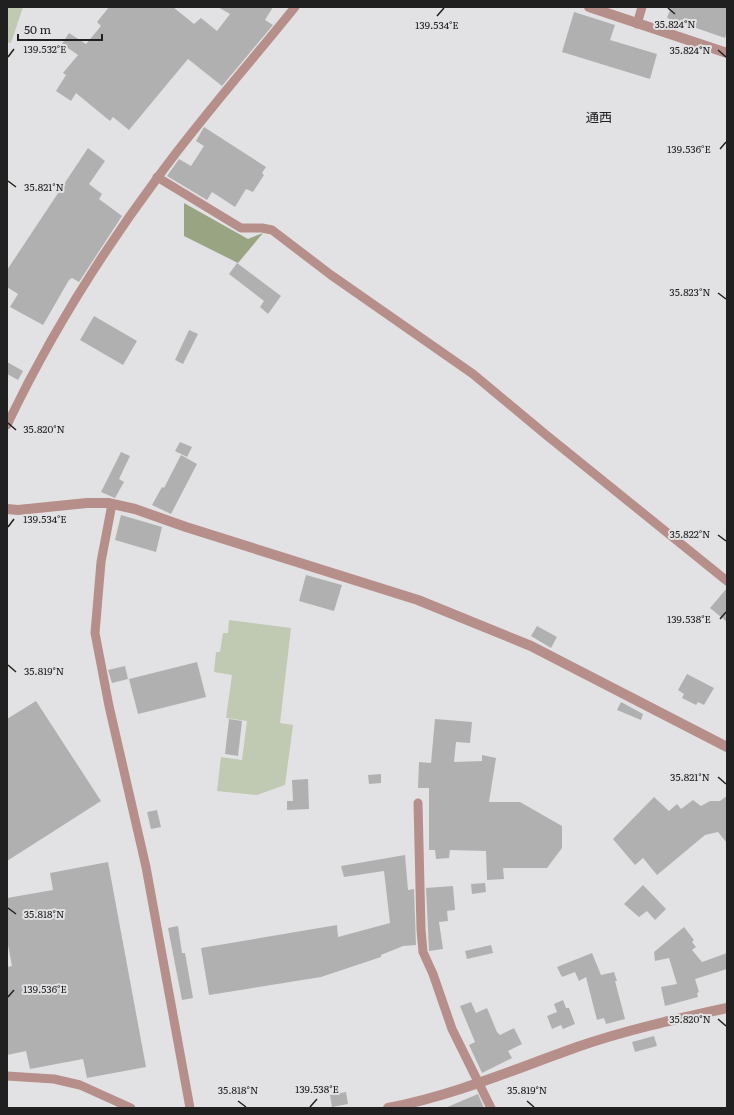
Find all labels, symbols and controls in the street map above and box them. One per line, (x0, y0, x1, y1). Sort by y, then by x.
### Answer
scale bar (18, 16, 102, 42)
text: 35.824°N (654, 16, 696, 31)
text: 139.534°E (415, 17, 459, 32)
text: 50 m (24, 20, 51, 38)
text: 139.532°E (24, 41, 66, 56)
text: 35.824°N (669, 42, 711, 57)
district label: 通西 (586, 107, 612, 126)
text: 139.536°E (667, 141, 711, 156)
text: 35.821°N (24, 179, 64, 194)
text: 35.823°N (669, 284, 711, 299)
text: 35.820°N (23, 421, 65, 436)
text: 139.534°E (23, 511, 67, 526)
text: 35.822°N (670, 526, 710, 541)
text: 139.538°E (667, 611, 711, 626)
text: 35.819°N (24, 663, 64, 678)
text: 35.821°N (670, 769, 710, 784)
text: 35.818°N (24, 906, 64, 921)
text: 139.536°E (23, 981, 67, 996)
text: 35.820°N (669, 1011, 711, 1026)
text: 139.538°E (295, 1081, 339, 1096)
text: 35.818°N (218, 1082, 258, 1097)
text: 35.819°N (507, 1082, 547, 1097)

